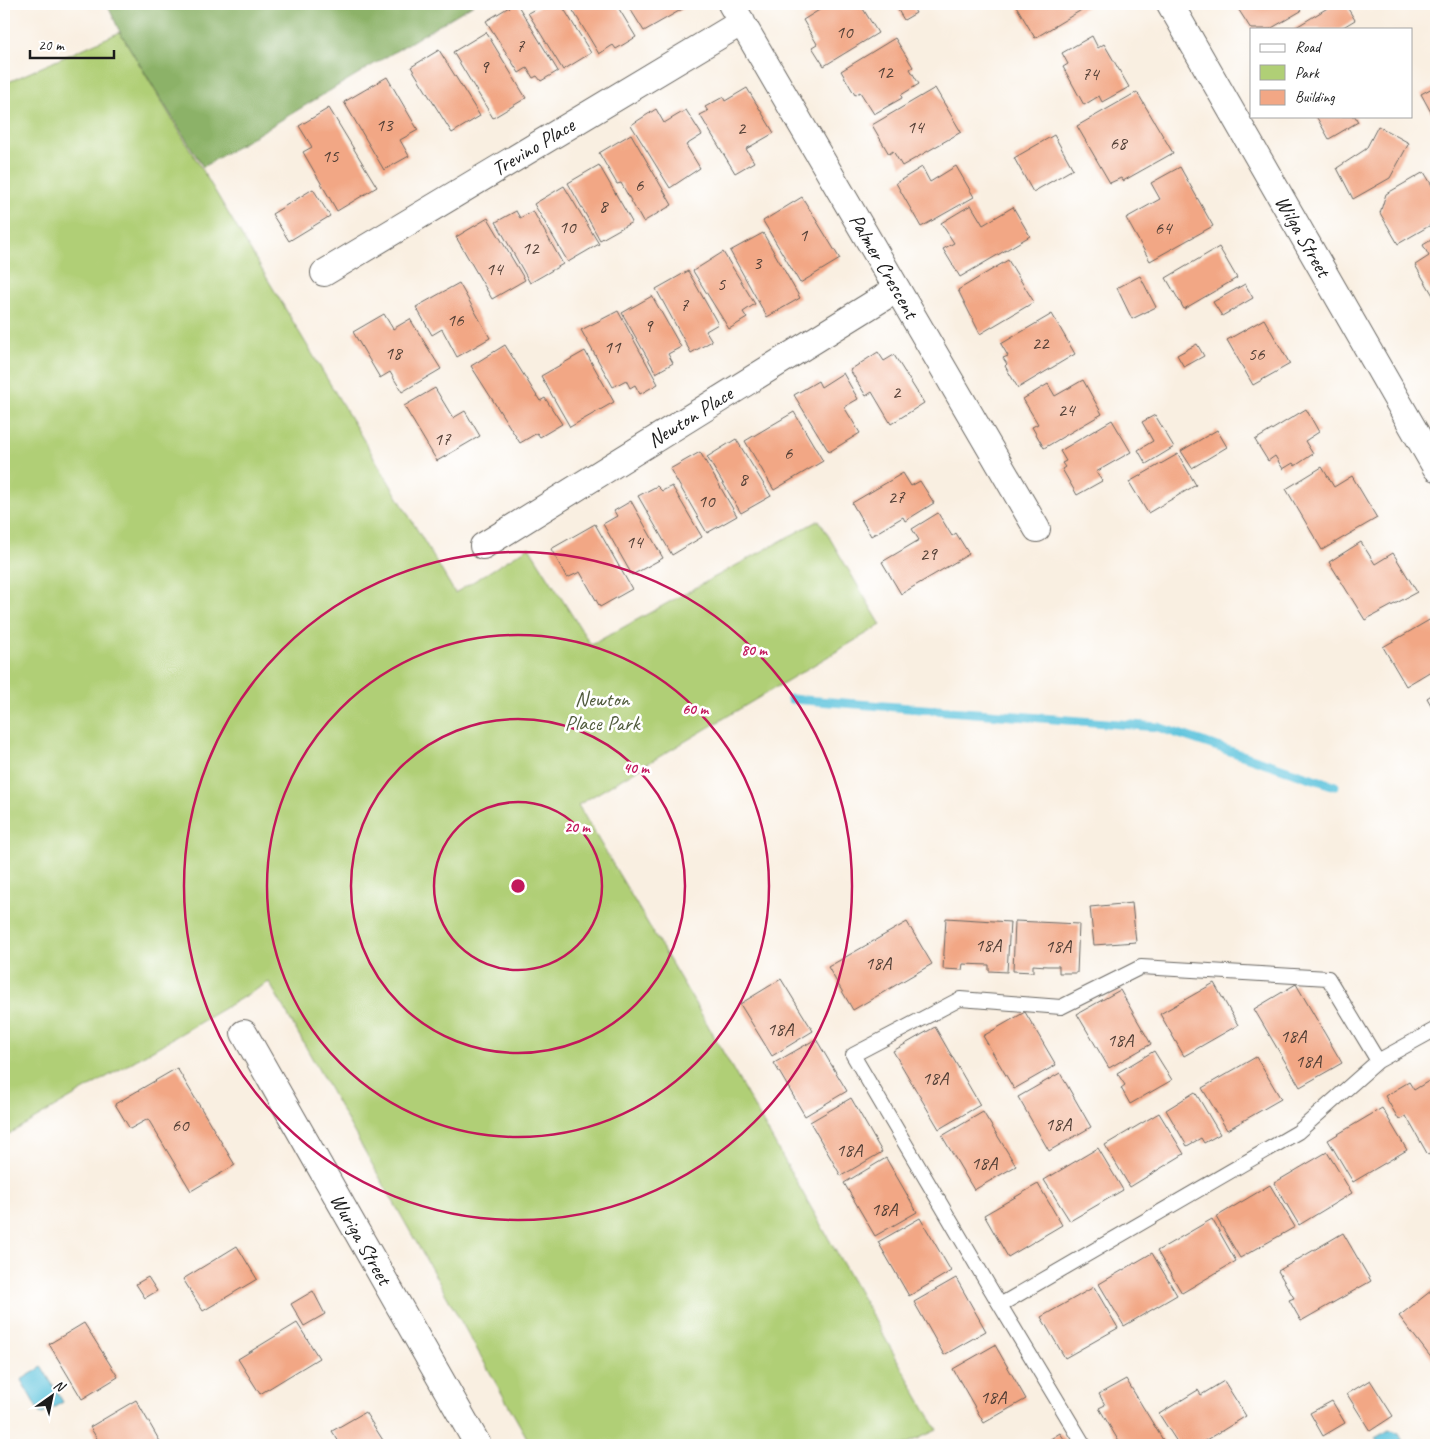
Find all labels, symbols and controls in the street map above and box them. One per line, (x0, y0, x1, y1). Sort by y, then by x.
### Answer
house number: 10 (835, 20, 854, 44)
scale bar (30, 28, 114, 60)
legend (1250, 28, 1412, 118)
house number: 7 (516, 34, 526, 58)
text: 20 m (38, 36, 65, 55)
text: Road (1295, 38, 1322, 57)
house number: 9 (480, 55, 490, 79)
house number: 12 (875, 60, 894, 84)
house number: 74 (1081, 62, 1101, 86)
text: Park (1295, 64, 1320, 83)
text: Building (1295, 88, 1335, 107)
street label: Trevino Place (487, 112, 580, 182)
house number: 13 (375, 113, 394, 137)
house number: 14 (906, 115, 926, 139)
house number: 2 (737, 116, 747, 140)
house number: 68 (1109, 131, 1129, 155)
house number: 15 (321, 144, 340, 168)
house number: 6 (635, 173, 645, 197)
street label: Wilga Street (1269, 191, 1338, 283)
house number: 8 (599, 194, 610, 218)
street label: Palmer Crescent (844, 209, 925, 325)
house number: 10 (558, 215, 577, 239)
house number: 64 (1154, 216, 1174, 240)
house number: 1 (799, 223, 809, 247)
house number: 12 (521, 236, 540, 260)
house number: 3 (753, 251, 763, 275)
house number: 14 (485, 257, 505, 281)
house number: 5 (717, 272, 727, 296)
house number: 7 (680, 293, 690, 317)
house number: 16 (446, 308, 465, 332)
house number: 9 (644, 314, 654, 338)
house number: 22 (1031, 331, 1050, 355)
house number: 11 (603, 335, 622, 359)
house number: 18 (384, 341, 404, 365)
house number: 56 (1247, 342, 1266, 366)
street label: Newton Place (643, 379, 739, 453)
house number: 2 (892, 380, 902, 404)
house number: 24 (1057, 398, 1077, 422)
house number: 17 (433, 427, 452, 451)
house number: 6 (784, 441, 794, 465)
house number: 8 (739, 467, 750, 491)
house number: 27 (887, 485, 906, 509)
house number: 10 (697, 489, 716, 513)
house number: 14 (625, 530, 645, 554)
house number: 29 (919, 542, 938, 566)
text: 80 m (741, 641, 768, 660)
park label: Newton Place Park (565, 686, 642, 736)
text: 60 m (682, 700, 709, 719)
text: 40 m (623, 759, 650, 778)
text: 20 m (564, 818, 591, 837)
centre of rings (509, 877, 527, 895)
house number: 18A (975, 933, 1003, 957)
house number: 18A (1045, 934, 1073, 958)
house number: 18A (865, 951, 893, 975)
house number: 18A (767, 1017, 795, 1041)
house number: 18A (1280, 1024, 1308, 1048)
house number: 18A (1107, 1028, 1135, 1052)
house number: 18A (1295, 1049, 1323, 1073)
house number: 18A (922, 1066, 950, 1090)
house number: 18A (1045, 1112, 1073, 1136)
house number: 60 (171, 1113, 190, 1137)
house number: 18A (836, 1138, 864, 1162)
house number: 18A (971, 1151, 999, 1175)
street label: Wuriga Street (325, 1189, 398, 1291)
house number: 18A (871, 1197, 899, 1221)
north arrow (28, 1372, 78, 1422)
text: N (51, 1376, 69, 1396)
house number: 18A (980, 1385, 1008, 1409)

